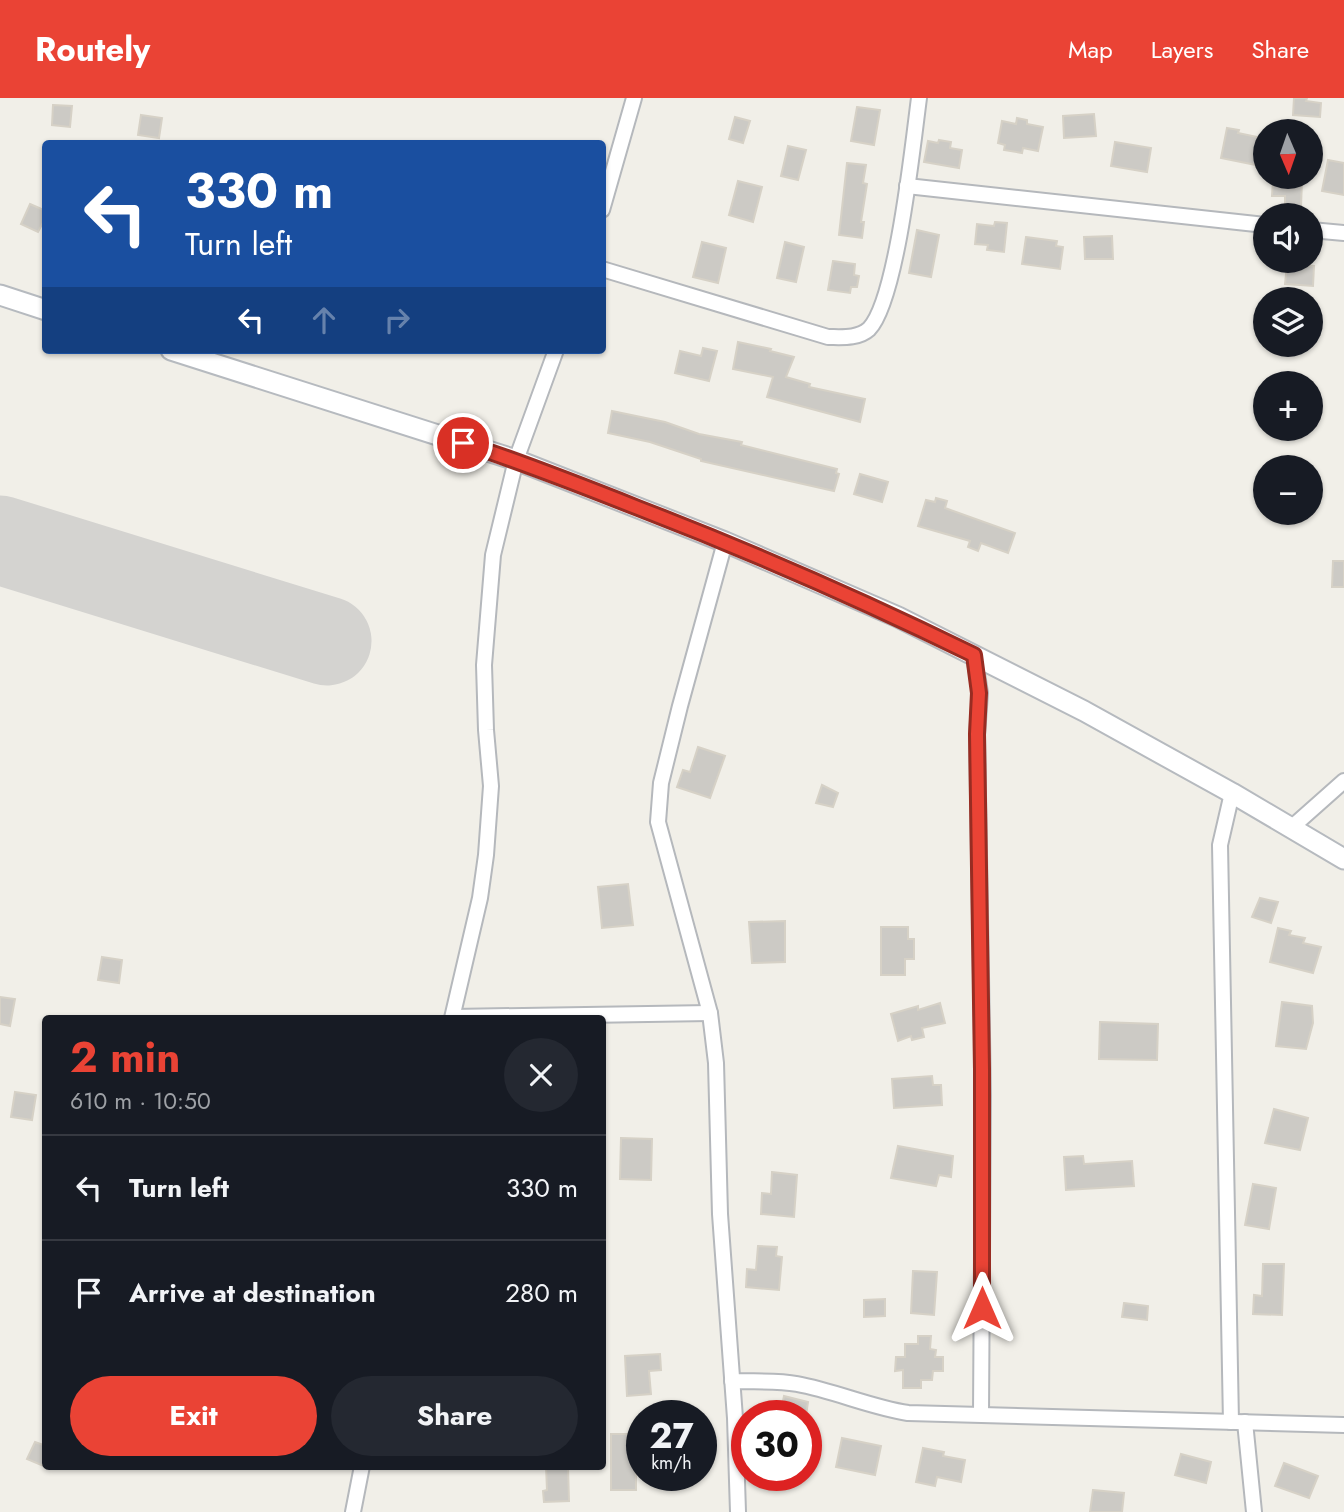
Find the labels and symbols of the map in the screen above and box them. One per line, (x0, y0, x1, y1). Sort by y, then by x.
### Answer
north arrow (1253, 119, 1323, 189)
pin (433, 413, 493, 473)
position arrow (945, 1271, 1019, 1345)
speed limit sign: 30 (731, 1400, 822, 1491)

